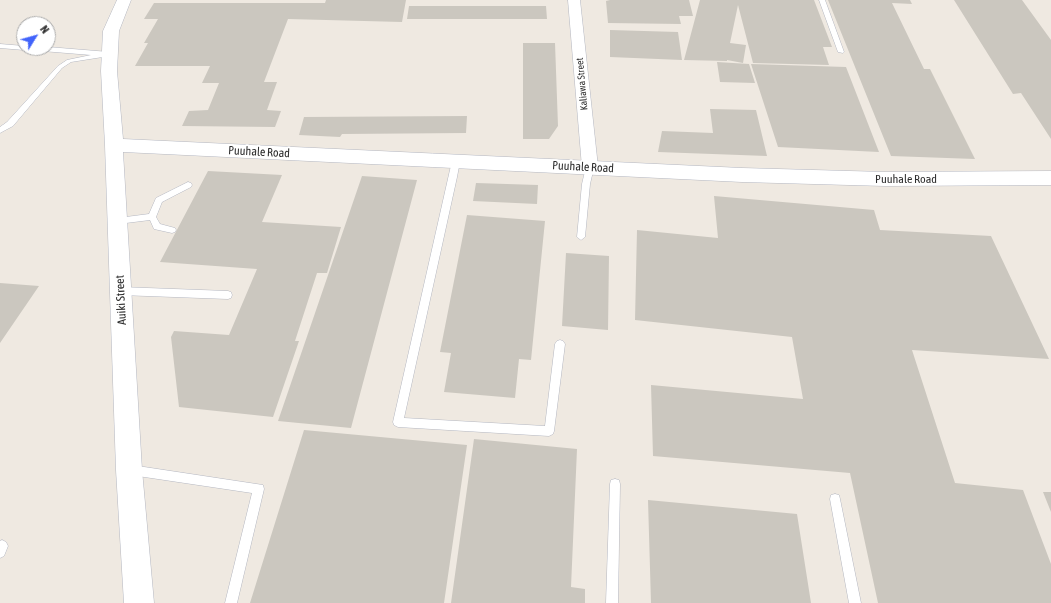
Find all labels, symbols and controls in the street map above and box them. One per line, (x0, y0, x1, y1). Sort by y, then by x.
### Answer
north arrow (16, 16, 56, 56)
text: N (38, 23, 52, 36)
street label: Kaliawa Street (574, 57, 590, 111)
street label: Puuhale Road (228, 143, 290, 161)
street label: Puuhale Road (552, 158, 614, 176)
street label: Puuhale Road (875, 172, 937, 186)
street label: Auiki Street (112, 275, 130, 325)

